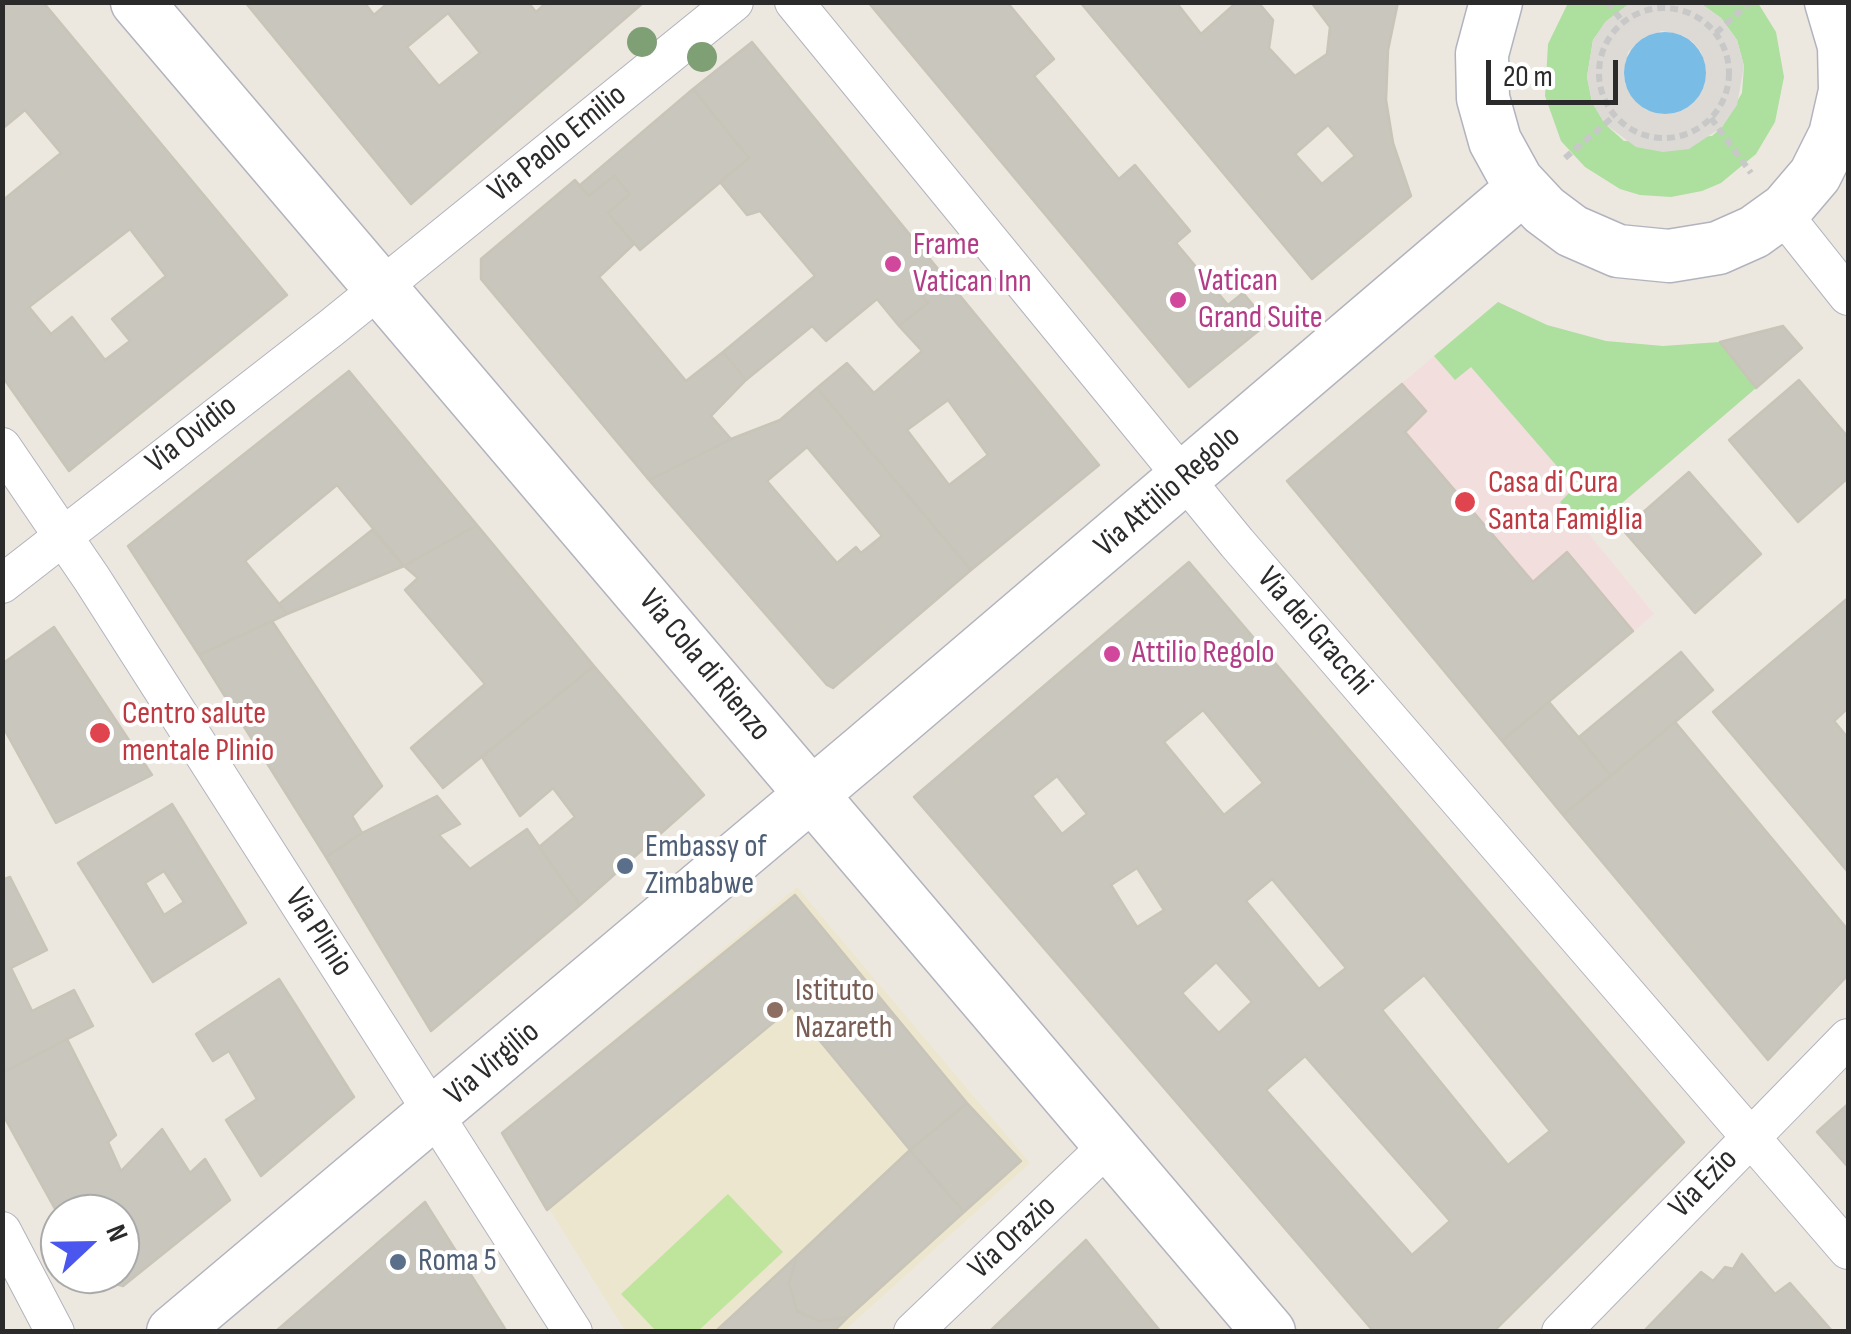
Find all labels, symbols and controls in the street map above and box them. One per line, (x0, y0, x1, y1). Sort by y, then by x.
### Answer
scale bar (1491, 40, 1624, 102)
text: 20 m (1503, 59, 1553, 95)
street label: Via Paolo Emilio (481, 77, 635, 211)
place label: Frame Vatican Inn (913, 227, 1032, 302)
marker: Frame Vatican Inn (882, 253, 904, 275)
place label: Vatican Grand Suite (1198, 263, 1323, 338)
marker: Vatican Grand Suite (1167, 289, 1189, 311)
street label: Via Ovidio (139, 388, 245, 482)
street label: Via Attilio Regolo (1087, 418, 1249, 566)
place label: Casa di Cura Santa Famiglia (1488, 465, 1643, 540)
marker: Casa di Cura Santa Famiglia (1452, 489, 1478, 515)
street label: Via dei Gracchi (1248, 560, 1380, 704)
street label: Via Cola di Rienzo (630, 583, 778, 749)
place label: Attilio Regolo (1132, 635, 1275, 673)
marker: Attilio Regolo (1101, 643, 1123, 665)
place label: Centro salute mentale Plinio (122, 696, 274, 771)
marker: Centro salute mentale Plinio (87, 720, 113, 746)
place label: Embassy of Zimbabwe (645, 829, 767, 904)
marker: Embassy of Zimbabwe (614, 855, 636, 877)
street label: Via Plinio (276, 882, 360, 984)
place label: Istituto Nazareth (795, 973, 892, 1048)
marker: Istituto Nazareth (764, 999, 786, 1021)
street label: Via Virgilio (438, 1014, 548, 1114)
street label: Via Ezio (1662, 1141, 1746, 1227)
street label: Via Orazio (961, 1188, 1065, 1288)
north arrow (40, 1194, 140, 1294)
text: N (98, 1220, 135, 1246)
place label: Roma 5 (418, 1243, 496, 1281)
marker: Roma 5 (387, 1251, 409, 1273)

